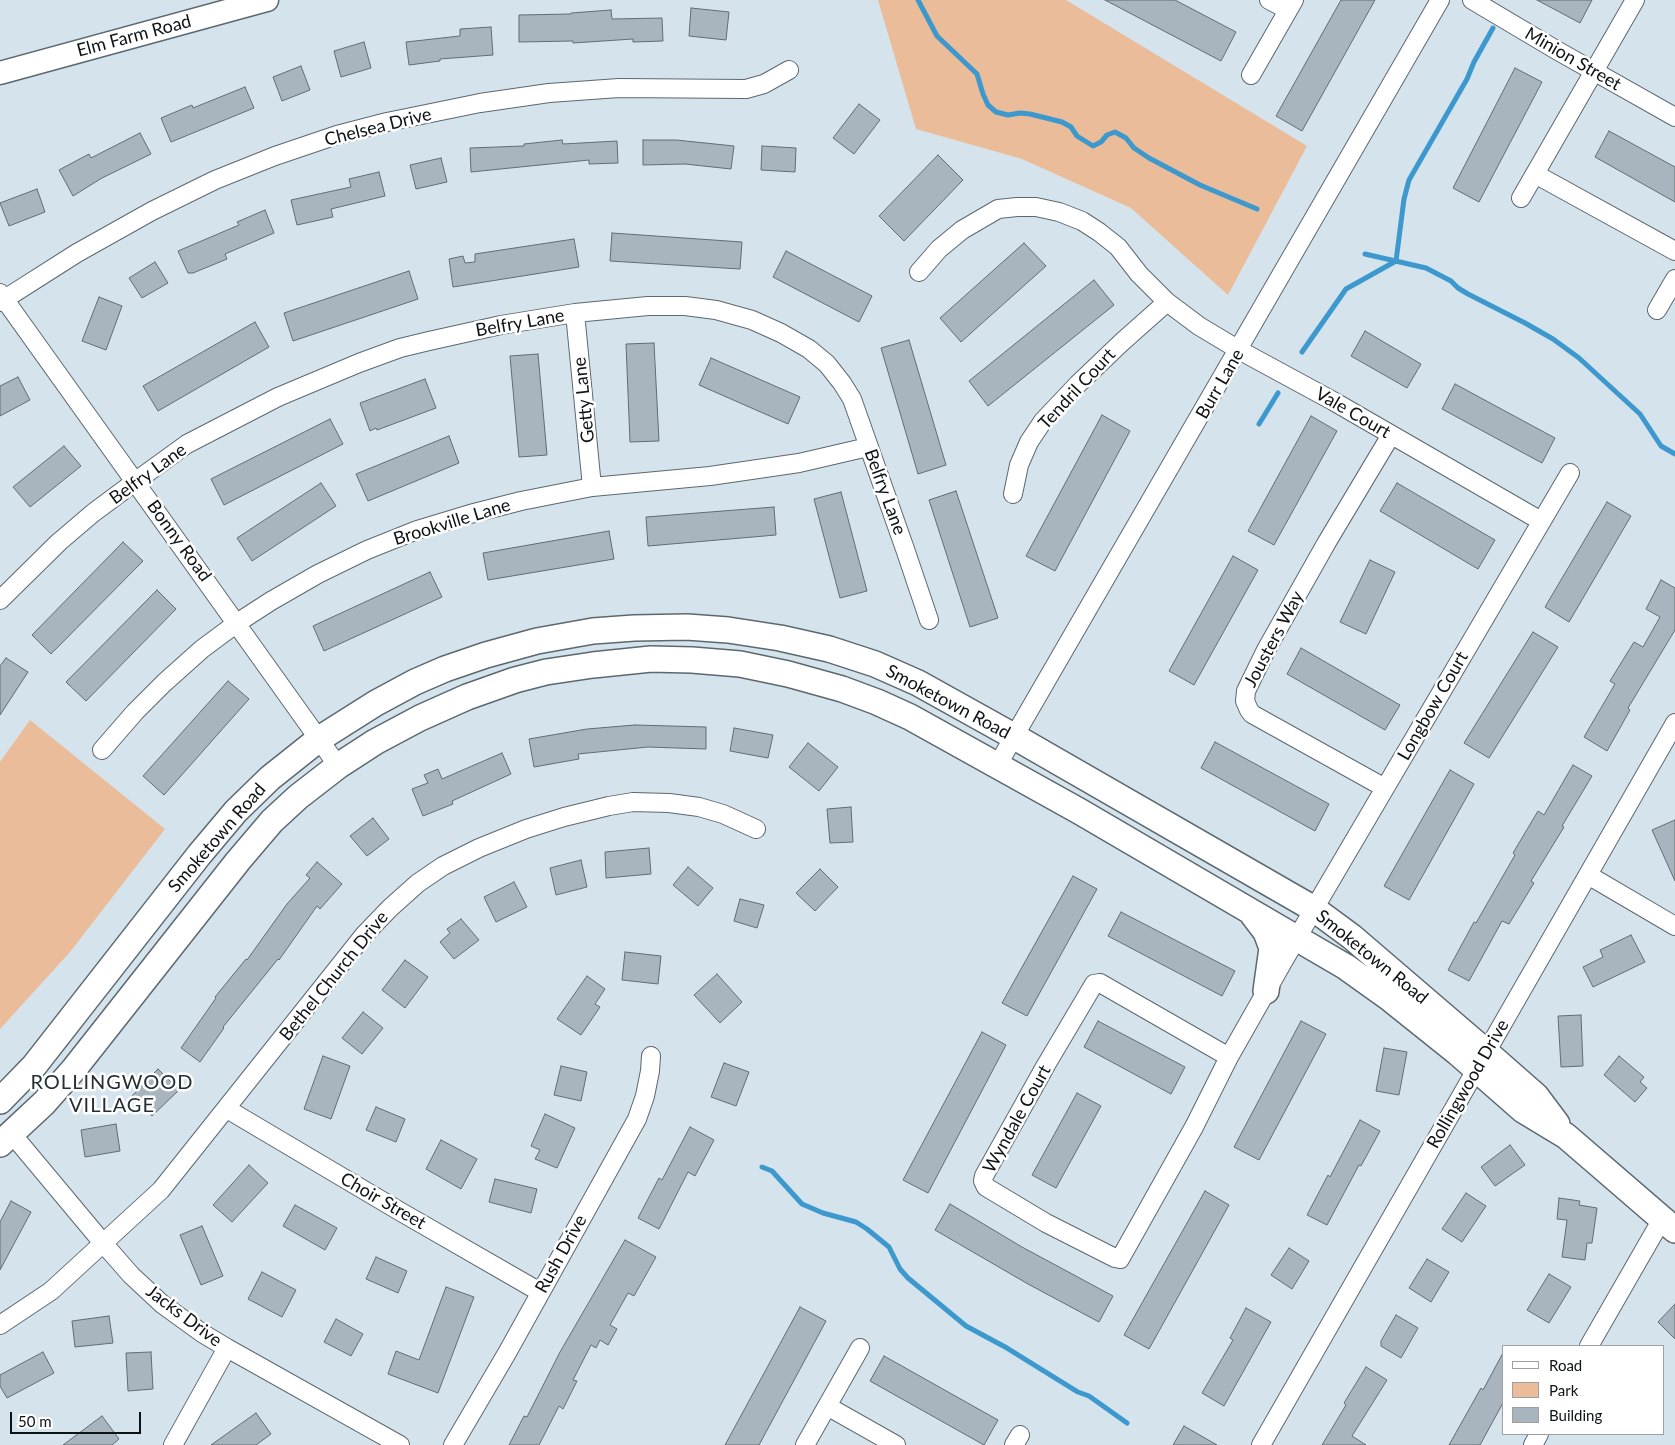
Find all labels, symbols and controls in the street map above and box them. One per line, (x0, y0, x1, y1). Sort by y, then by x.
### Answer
street label: Elm Farm Road (74, 10, 194, 62)
street label: Minion Street (1521, 23, 1625, 95)
street label: Chelsea Drive (322, 103, 434, 151)
street label: Belfry Lane (474, 305, 566, 341)
street label: Tendril Court (1034, 344, 1120, 434)
street label: Burr Lane (1191, 345, 1249, 423)
street label: Getty Lane (569, 356, 599, 444)
street label: Vale Court (1312, 383, 1394, 443)
street label: Belfry Lane (105, 439, 191, 509)
street label: Belfry Lane (860, 446, 910, 538)
street label: Brookville Lane (391, 494, 513, 550)
street label: Bonny Road (142, 496, 216, 586)
street label: Jousters Way (1240, 587, 1308, 691)
street label: Longbow Court (1393, 648, 1473, 764)
street label: Smoketown Road (882, 660, 1014, 744)
street label: Smoketown Road (164, 779, 270, 897)
street label: Smoketown Road (1312, 905, 1432, 1009)
street label: Bethel Church Drive (275, 907, 393, 1045)
street label: Rollingwood Drive (1422, 1016, 1514, 1152)
street label: Wyndale Court (978, 1061, 1056, 1177)
district label: ROLLINGWOOD VILLAGE (29, 1071, 195, 1118)
street label: Choir Street (336, 1168, 430, 1234)
street label: Rush Drive (531, 1211, 591, 1297)
street label: Jacks Drive (142, 1281, 226, 1351)
legend (1502, 1345, 1665, 1435)
text: Road (1549, 1356, 1582, 1374)
text: Park (1549, 1381, 1578, 1399)
scale bar (12, 1402, 144, 1434)
text: Building (1549, 1406, 1602, 1424)
text: 50 m (18, 1412, 52, 1430)

